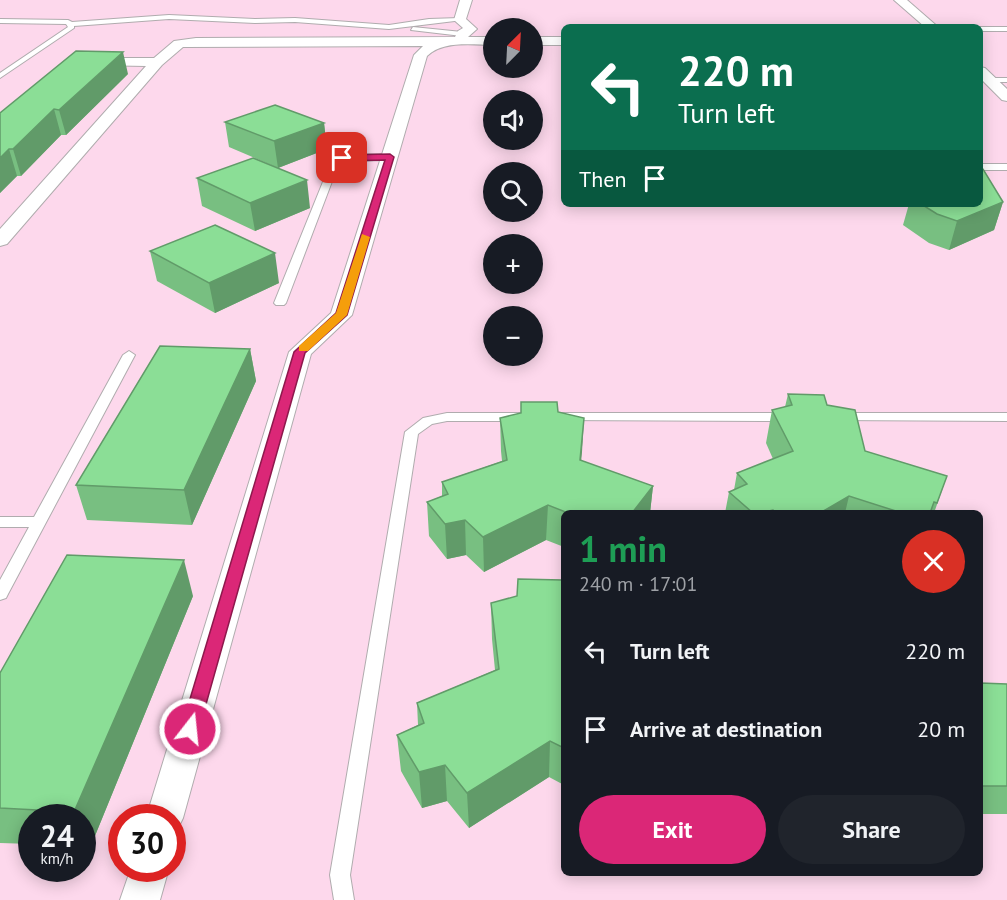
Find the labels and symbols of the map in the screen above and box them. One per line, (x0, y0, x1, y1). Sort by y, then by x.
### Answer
north arrow (483, 18, 543, 78)
pin (316, 132, 367, 183)
position arrow (158, 697, 222, 761)
speed limit sign: 30 (108, 804, 186, 882)

